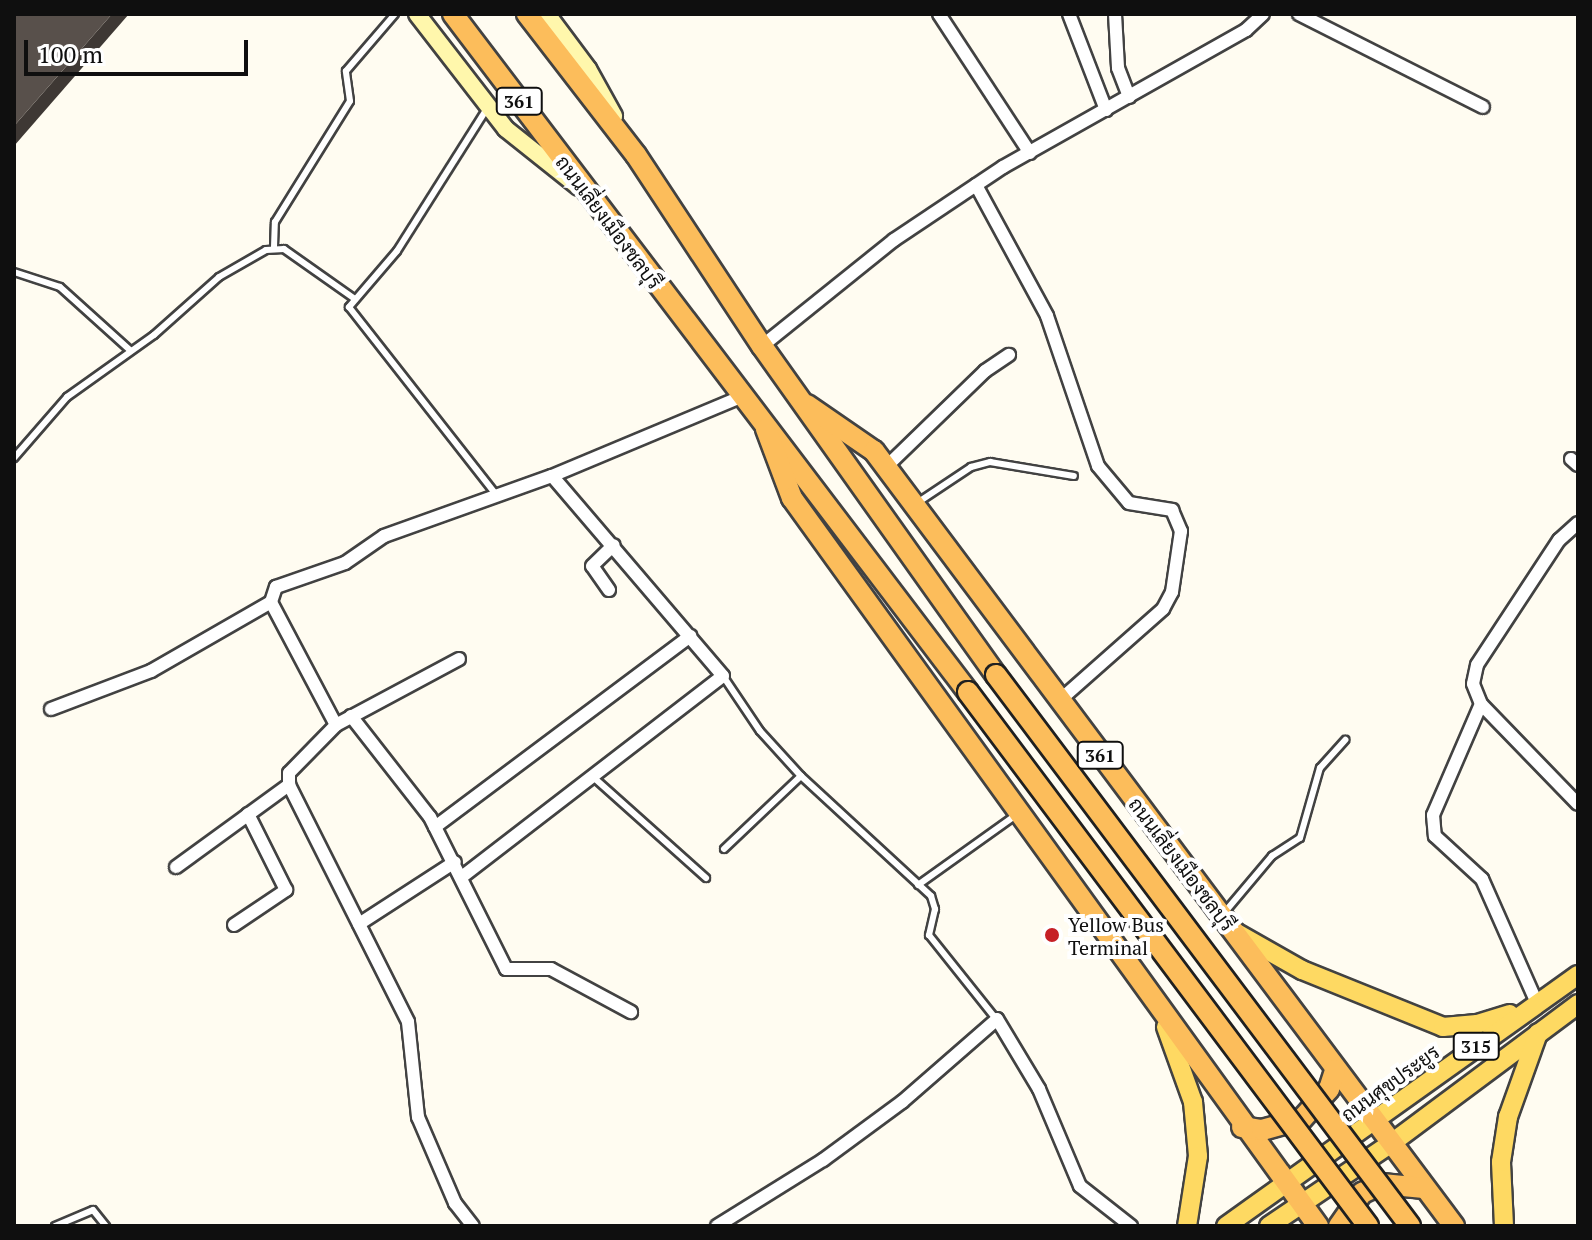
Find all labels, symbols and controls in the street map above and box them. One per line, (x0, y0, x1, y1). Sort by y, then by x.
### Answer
scale bar (28, 24, 252, 74)
text: 100 m (38, 38, 103, 70)
road number: 361 (495, 87, 543, 115)
street label: ถนนเลี่ยงเมืองชลบุรี (551, 150, 667, 294)
road number: 361 (1076, 741, 1124, 769)
street label: ถนนเลี่ยงเมืองชลบุรี (1124, 792, 1240, 936)
place label: Yellow Bus Terminal (1068, 912, 1164, 959)
marker: Yellow Bus Terminal (1043, 926, 1061, 944)
road number: 315 (1452, 1032, 1500, 1060)
street label: ถนนศุขประยูร (1336, 1039, 1444, 1127)

